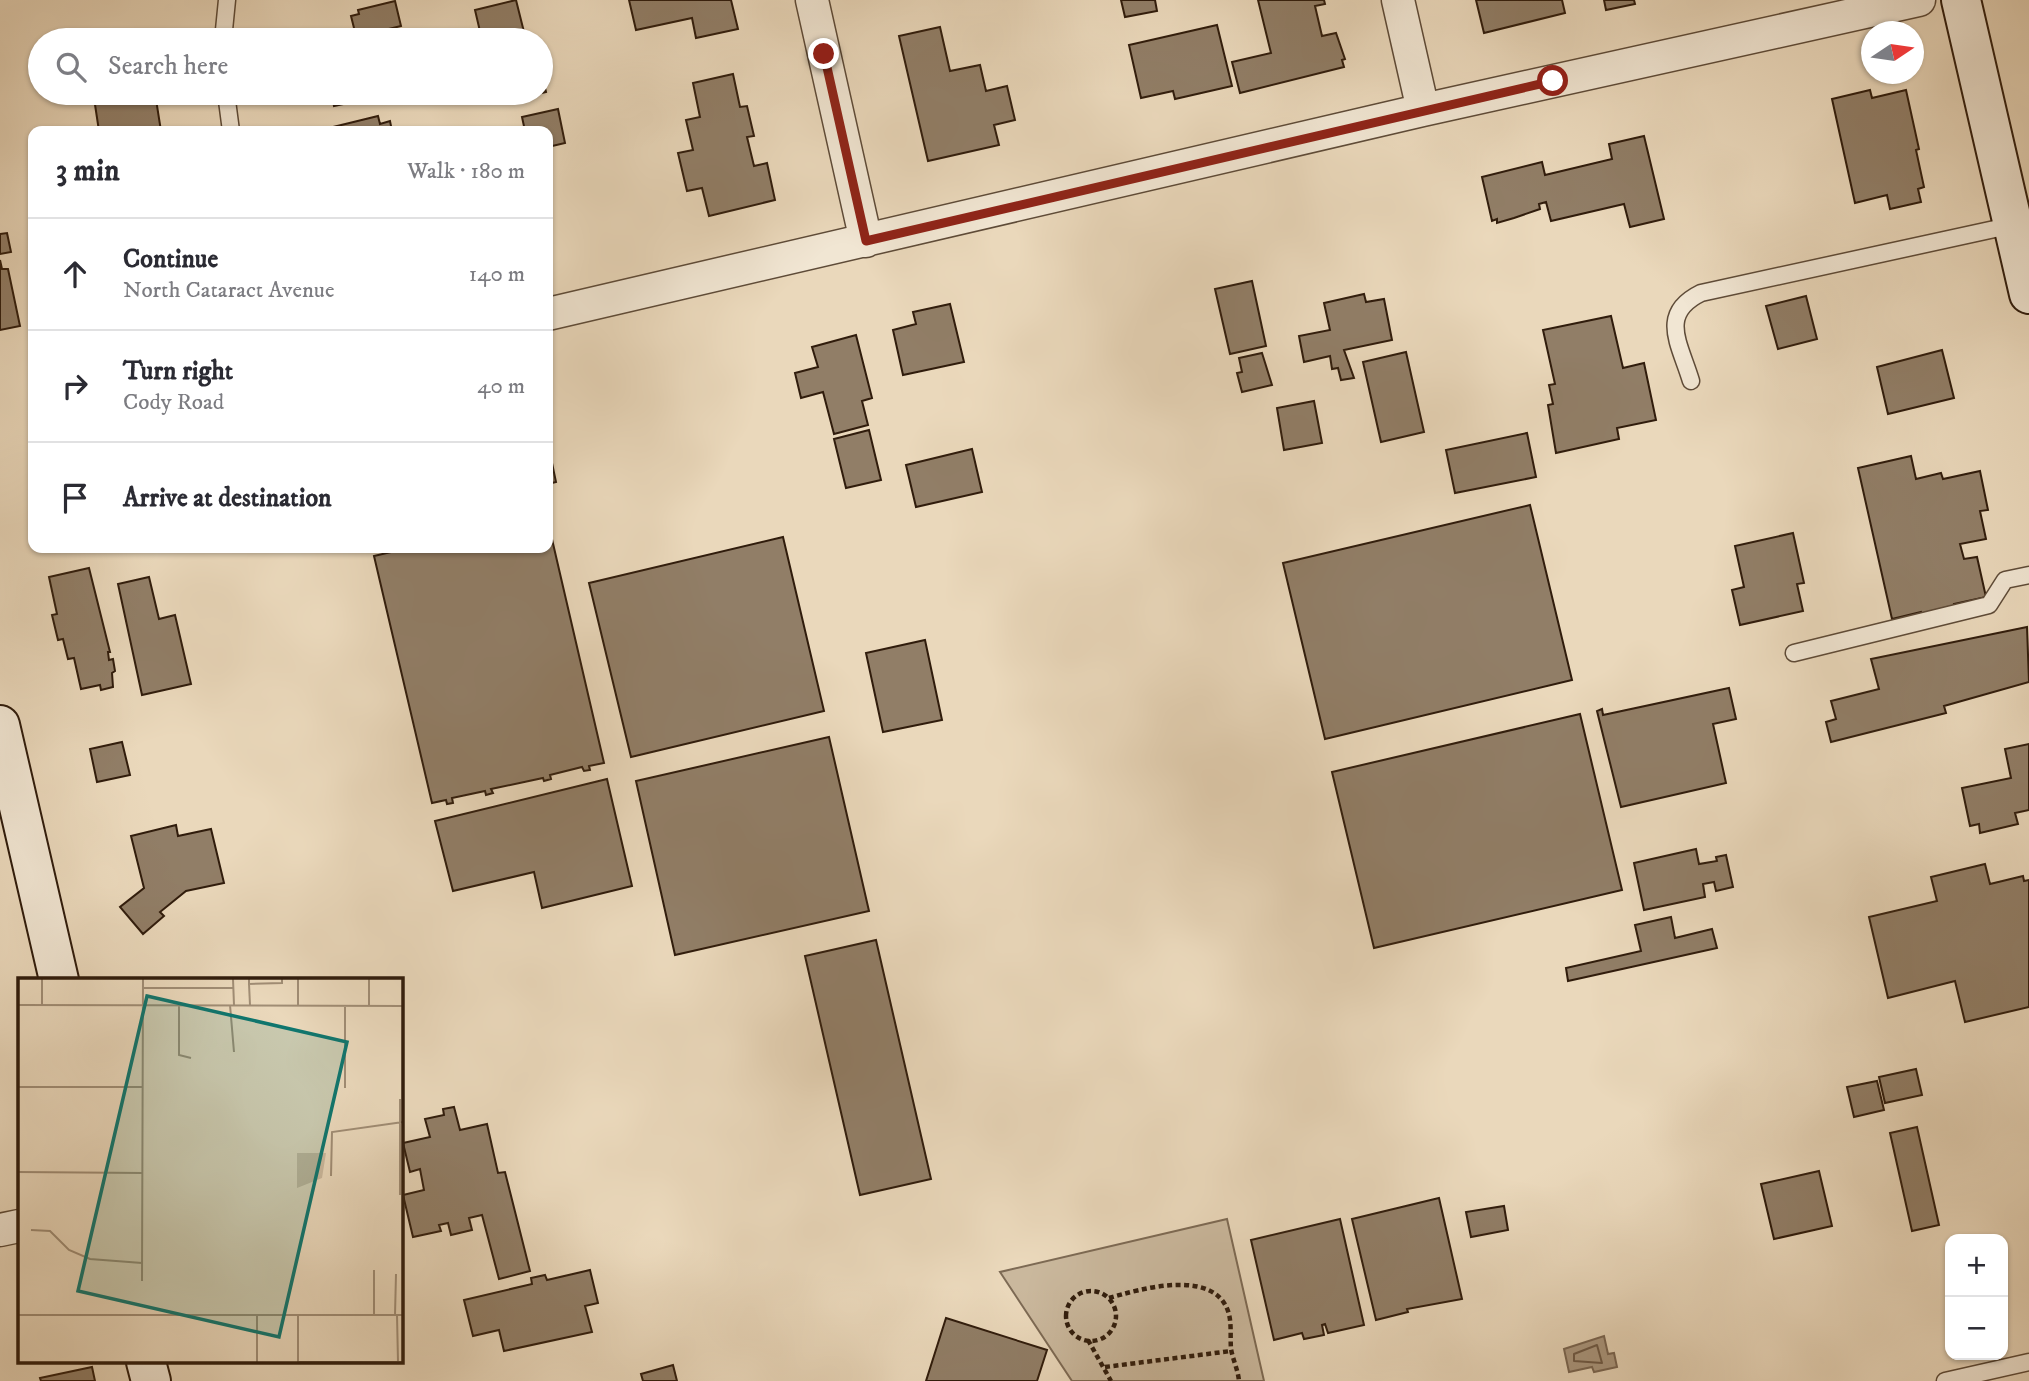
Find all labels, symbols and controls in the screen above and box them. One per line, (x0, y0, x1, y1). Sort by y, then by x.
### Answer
north arrow (1861, 21, 1924, 84)
search box (28, 28, 553, 105)
route end (808, 38, 839, 69)
icon: search (52, 48, 90, 86)
text: Search here (108, 50, 228, 83)
route start (1537, 65, 1568, 96)
text: 3 min (56, 153, 120, 190)
text: Walk · 180 m (407, 157, 525, 186)
text: Continue (123, 243, 218, 276)
icon: ahead (56, 255, 94, 293)
text: 140 m (469, 260, 525, 289)
text: North Cataract Avenue (123, 276, 334, 305)
text: Turn right (123, 355, 233, 388)
icon: right (56, 367, 94, 405)
text: 40 m (477, 372, 525, 401)
text: Cody Road (123, 388, 224, 417)
icon: arrive (56, 479, 94, 517)
text: Arrive at destination (123, 482, 332, 515)
inset map (18, 978, 402, 1364)
map controls (1945, 1234, 2008, 1360)
button: + (1945, 1234, 2008, 1297)
button: − (1945, 1297, 2008, 1360)

